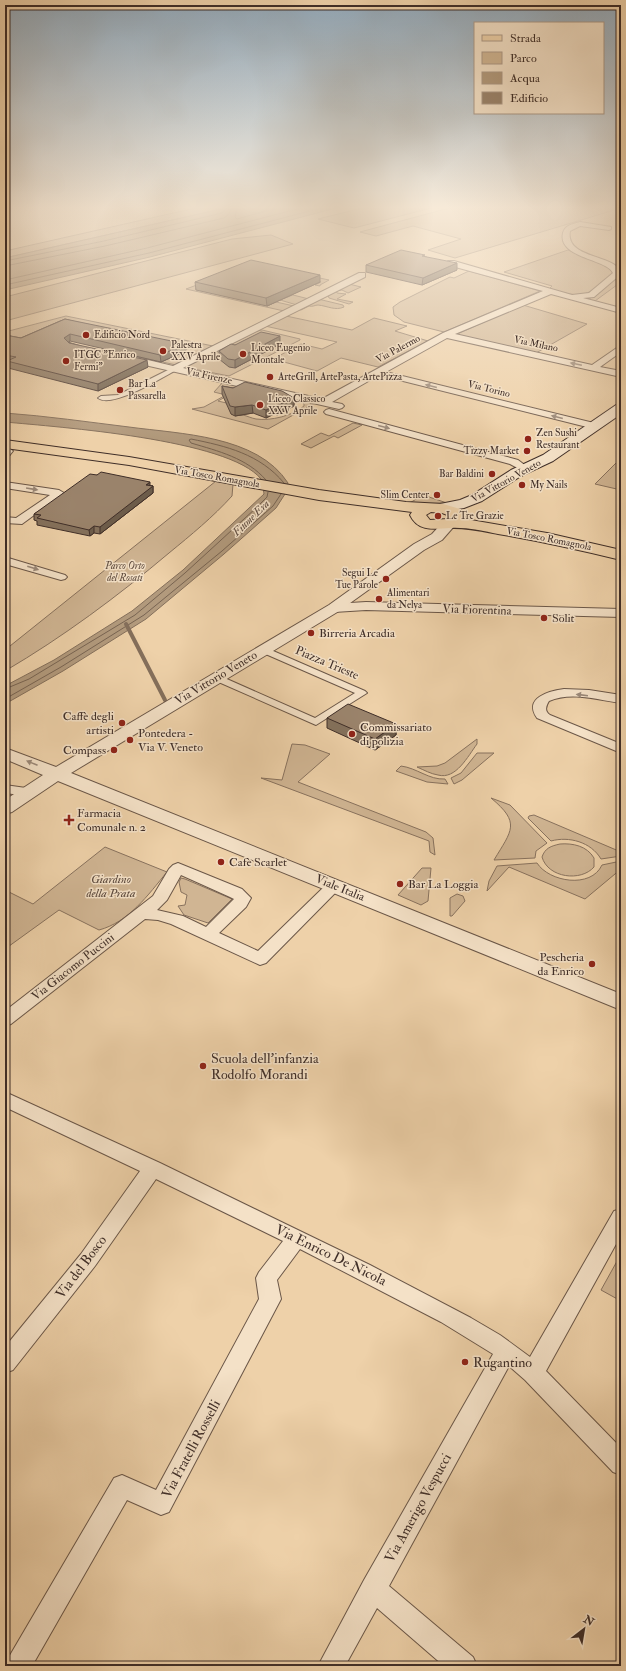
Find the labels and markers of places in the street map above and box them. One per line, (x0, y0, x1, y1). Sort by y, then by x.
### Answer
place label: Edificio Nord (94, 329, 150, 341)
marker: Edificio Nord (81, 330, 91, 340)
place label: Palestra XXV Aprile (171, 339, 220, 364)
place label: Liceo Eugenio Montale (251, 342, 310, 366)
marker: Palestra XXV Aprile (158, 346, 168, 356)
place label: ITGC "Enrico Fermi" (74, 349, 135, 373)
marker: Liceo Eugenio Montale (238, 349, 248, 359)
marker: ITGC "Enrico Fermi" (61, 356, 71, 366)
place label: ArteGrill, ArtePasta, ArtePizza (277, 371, 403, 383)
marker: ArteGrill, ArtePasta, ArtePizza (265, 372, 275, 382)
place label: Bar La Passarella (128, 378, 167, 402)
marker: Bar La Passarella (115, 385, 125, 395)
place label: Liceo Classico XXV Aprile (268, 393, 325, 418)
marker: Liceo Classico XXV Aprile (255, 400, 265, 410)
place label: Zen Sushi Restaurant (536, 427, 580, 451)
marker: Zen Sushi Restaurant (523, 434, 533, 444)
place label: Tizzy Market (463, 445, 520, 458)
marker: Tizzy Market (522, 446, 532, 456)
place label: Bar Baldini (439, 468, 484, 480)
marker: Bar Baldini (487, 469, 497, 479)
place label: My Nails (530, 479, 568, 492)
marker: My Nails (517, 480, 527, 490)
place label: Slim Center (381, 489, 429, 501)
marker: Slim Center (432, 490, 442, 500)
place label: Le Tre Grazie (446, 510, 504, 522)
marker: Le Tre Grazie (433, 511, 443, 521)
place label: Segui Le Tue Parole (335, 567, 378, 591)
marker: Segui Le Tue Parole (381, 574, 391, 584)
place label: Alimentari da Nelya (386, 587, 430, 612)
marker: Alimentari da Nelya (374, 594, 384, 604)
place label: Solit (552, 611, 575, 626)
marker: Solit (539, 613, 549, 623)
place label: Birreria Arcadia (319, 626, 396, 641)
marker: Birreria Arcadia (306, 628, 316, 638)
place label: Caffè degli artisti (63, 709, 114, 738)
marker: Caffè degli artisti (117, 718, 127, 728)
place label: Commissariato di polizia (360, 720, 432, 749)
place label: Pontedera - Via V. Veneto (138, 726, 203, 755)
marker: Commissariato di polizia (347, 729, 357, 739)
marker: Pontedera - Via V. Veneto (125, 735, 135, 745)
place label: Compass (63, 743, 106, 758)
marker: Compass (109, 745, 119, 755)
place label: Farmacia Comunale n. 2 (77, 806, 146, 835)
marker: Farmacia Comunale n. 2 (64, 815, 74, 825)
place label: Cafè Scarlet (229, 855, 287, 870)
marker: Cafè Scarlet (216, 857, 226, 867)
place label: Bar La Loggia (408, 877, 479, 892)
marker: Bar La Loggia (395, 879, 405, 889)
place label: Pescheria da Enrico (538, 950, 585, 979)
marker: Pescheria da Enrico (587, 959, 597, 969)
place label: Scuola dell'infanzia Rodolfo Morandi (211, 1050, 319, 1083)
marker: Scuola dell'infanzia Rodolfo Morandi (198, 1061, 208, 1071)
place label: Rugantino (473, 1354, 532, 1371)
marker: Rugantino (460, 1357, 470, 1367)

